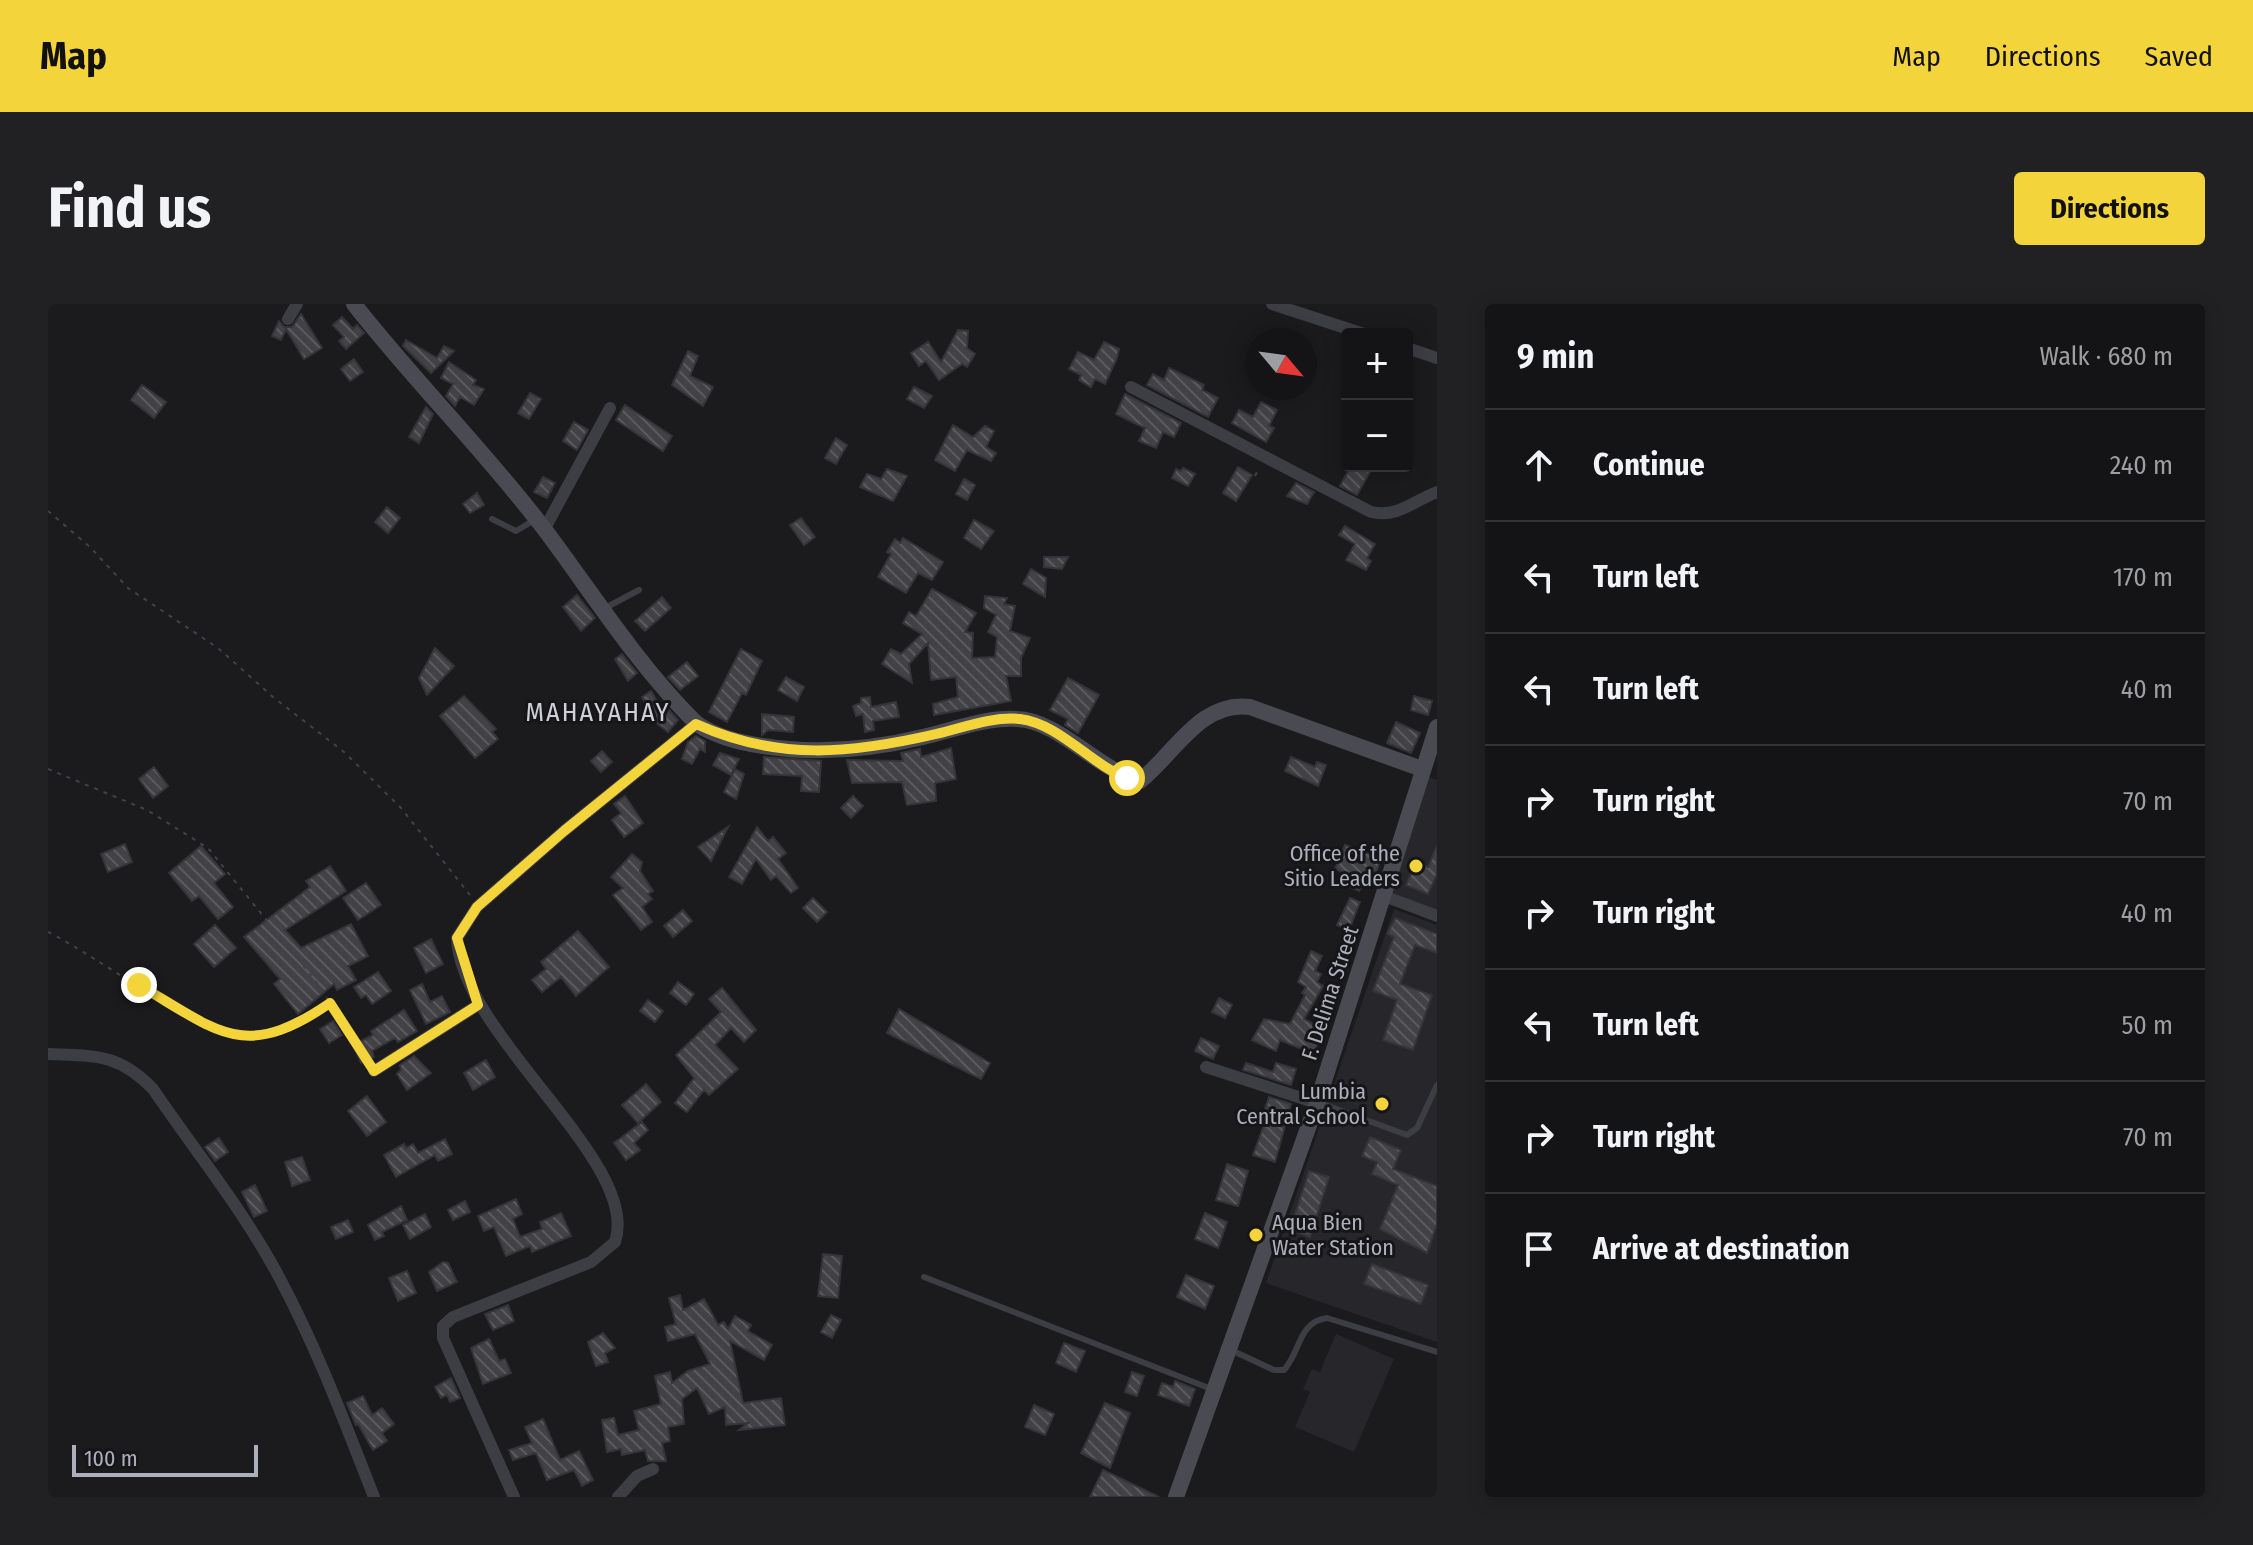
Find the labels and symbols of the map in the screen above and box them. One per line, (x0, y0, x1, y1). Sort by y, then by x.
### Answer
north arrow (1245, 328, 1317, 400)
district label: MAHAYAHAY (526, 697, 670, 728)
route start (1109, 760, 1145, 796)
place label: Office of the Sitio Leaders (1284, 840, 1400, 892)
marker: Office of the Sitio Leaders (1407, 857, 1425, 875)
street label: F. Delima Street (1296, 922, 1365, 1064)
route end (121, 967, 157, 1003)
place label: Lumbia Central School (1236, 1078, 1366, 1130)
marker: Lumbia Central School (1373, 1095, 1391, 1113)
place label: Aqua Bien Water Station (1272, 1209, 1394, 1261)
marker: Aqua Bien Water Station (1247, 1226, 1265, 1244)
scale bar (72, 1441, 258, 1477)

